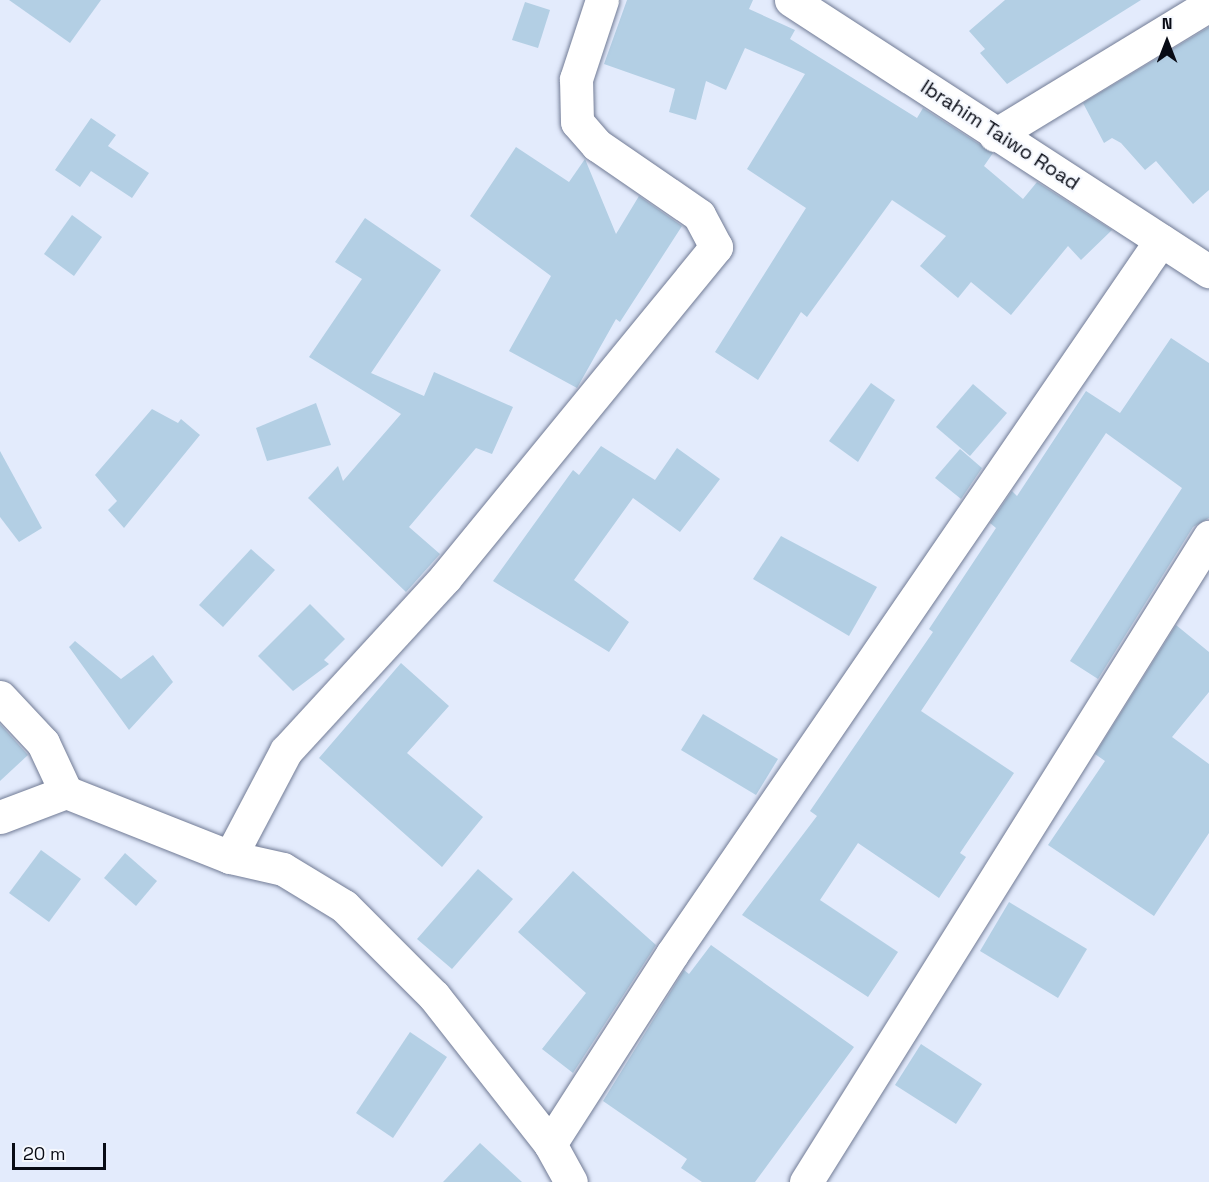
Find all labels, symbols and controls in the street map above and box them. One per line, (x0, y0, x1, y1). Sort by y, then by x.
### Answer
north arrow (1137, 12, 1197, 72)
text: N (1162, 13, 1172, 34)
street label: Ibrahim Taiwo Road (916, 75, 1084, 195)
scale bar (15, 1131, 110, 1169)
text: 20 m (23, 1142, 66, 1165)

